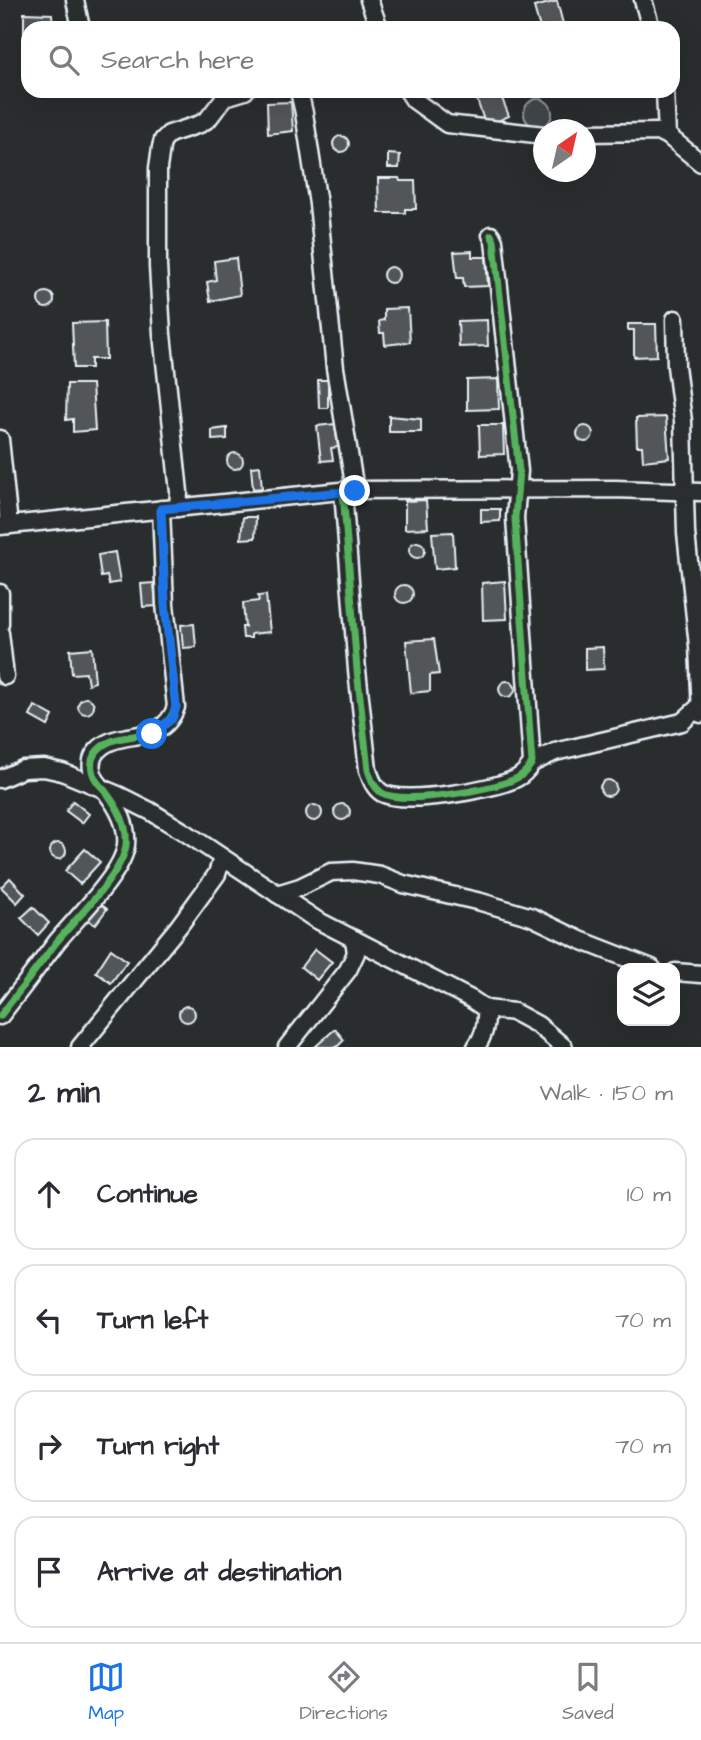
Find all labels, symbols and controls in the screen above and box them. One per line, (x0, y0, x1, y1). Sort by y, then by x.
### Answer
search box (21, 21, 680, 98)
icon: search (45, 41, 83, 79)
text: Search here (101, 42, 254, 78)
north arrow (533, 119, 596, 182)
route end (339, 475, 370, 506)
route start (136, 718, 167, 749)
map controls (617, 963, 680, 1026)
button: layers (617, 963, 680, 1026)
text: 2 min (28, 1072, 100, 1114)
text: Walk · 150 m (539, 1077, 673, 1109)
icon: ahead (30, 1175, 68, 1213)
text: Continue (97, 1176, 198, 1212)
text: 10 m (626, 1178, 671, 1210)
icon: left (30, 1301, 68, 1339)
text: Turn left (97, 1302, 208, 1338)
text: 70 m (615, 1304, 671, 1336)
icon: right (30, 1427, 68, 1465)
text: Turn right (97, 1428, 219, 1464)
text: 70 m (615, 1430, 671, 1462)
icon: arrive (30, 1553, 68, 1591)
text: Arrive at destination (97, 1554, 342, 1590)
tab: Map (87, 1658, 125, 1727)
tab: Directions (299, 1658, 388, 1727)
tab: Saved (562, 1658, 614, 1727)

